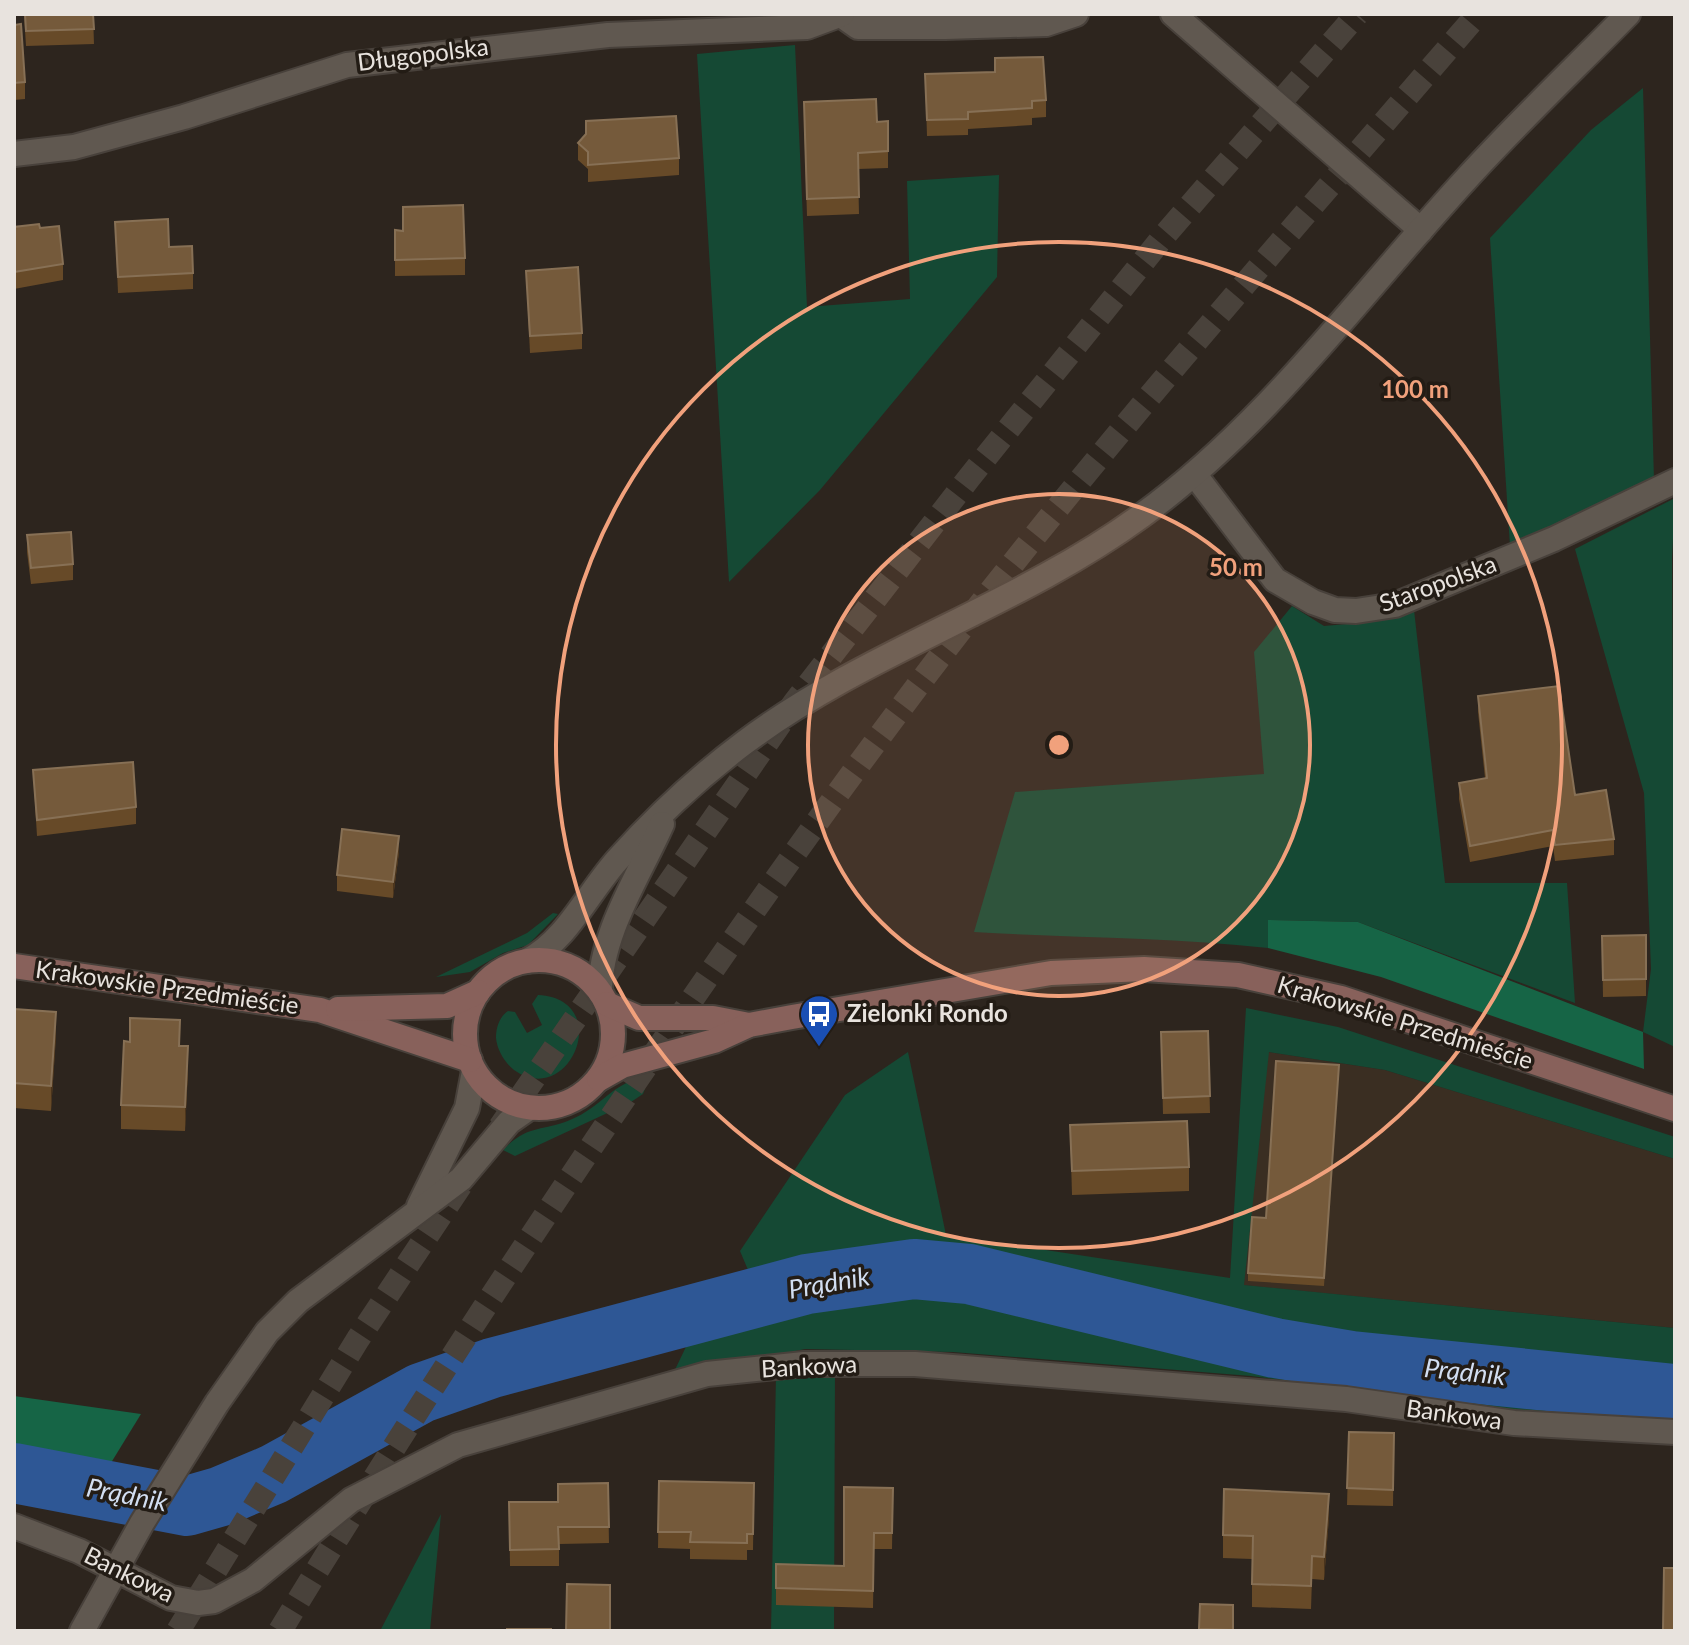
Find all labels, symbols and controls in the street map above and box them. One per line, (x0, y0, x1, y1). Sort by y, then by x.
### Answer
street label: Długopolska (356, 31, 490, 76)
text: 100 m (1381, 374, 1449, 403)
street label: Staropolska (1375, 548, 1500, 617)
text: 50 m (1209, 552, 1263, 581)
centre of rings (1045, 731, 1073, 759)
street label: Krakowskie Przedmieście (34, 954, 301, 1019)
street label: Krakowskie Przedmieście (1274, 969, 1537, 1074)
bus stop icon: Zielonki Rondo (798, 993, 840, 1048)
place label: Zielonki Rondo (847, 998, 1008, 1027)
water label: Prądnik (786, 1259, 873, 1305)
street label: Bankowa (760, 1349, 858, 1383)
water label: Prądnik (1423, 1351, 1508, 1391)
street label: Bankowa (1405, 1392, 1504, 1435)
water label: Prądnik (84, 1471, 171, 1518)
street label: Bankowa (80, 1540, 179, 1608)

